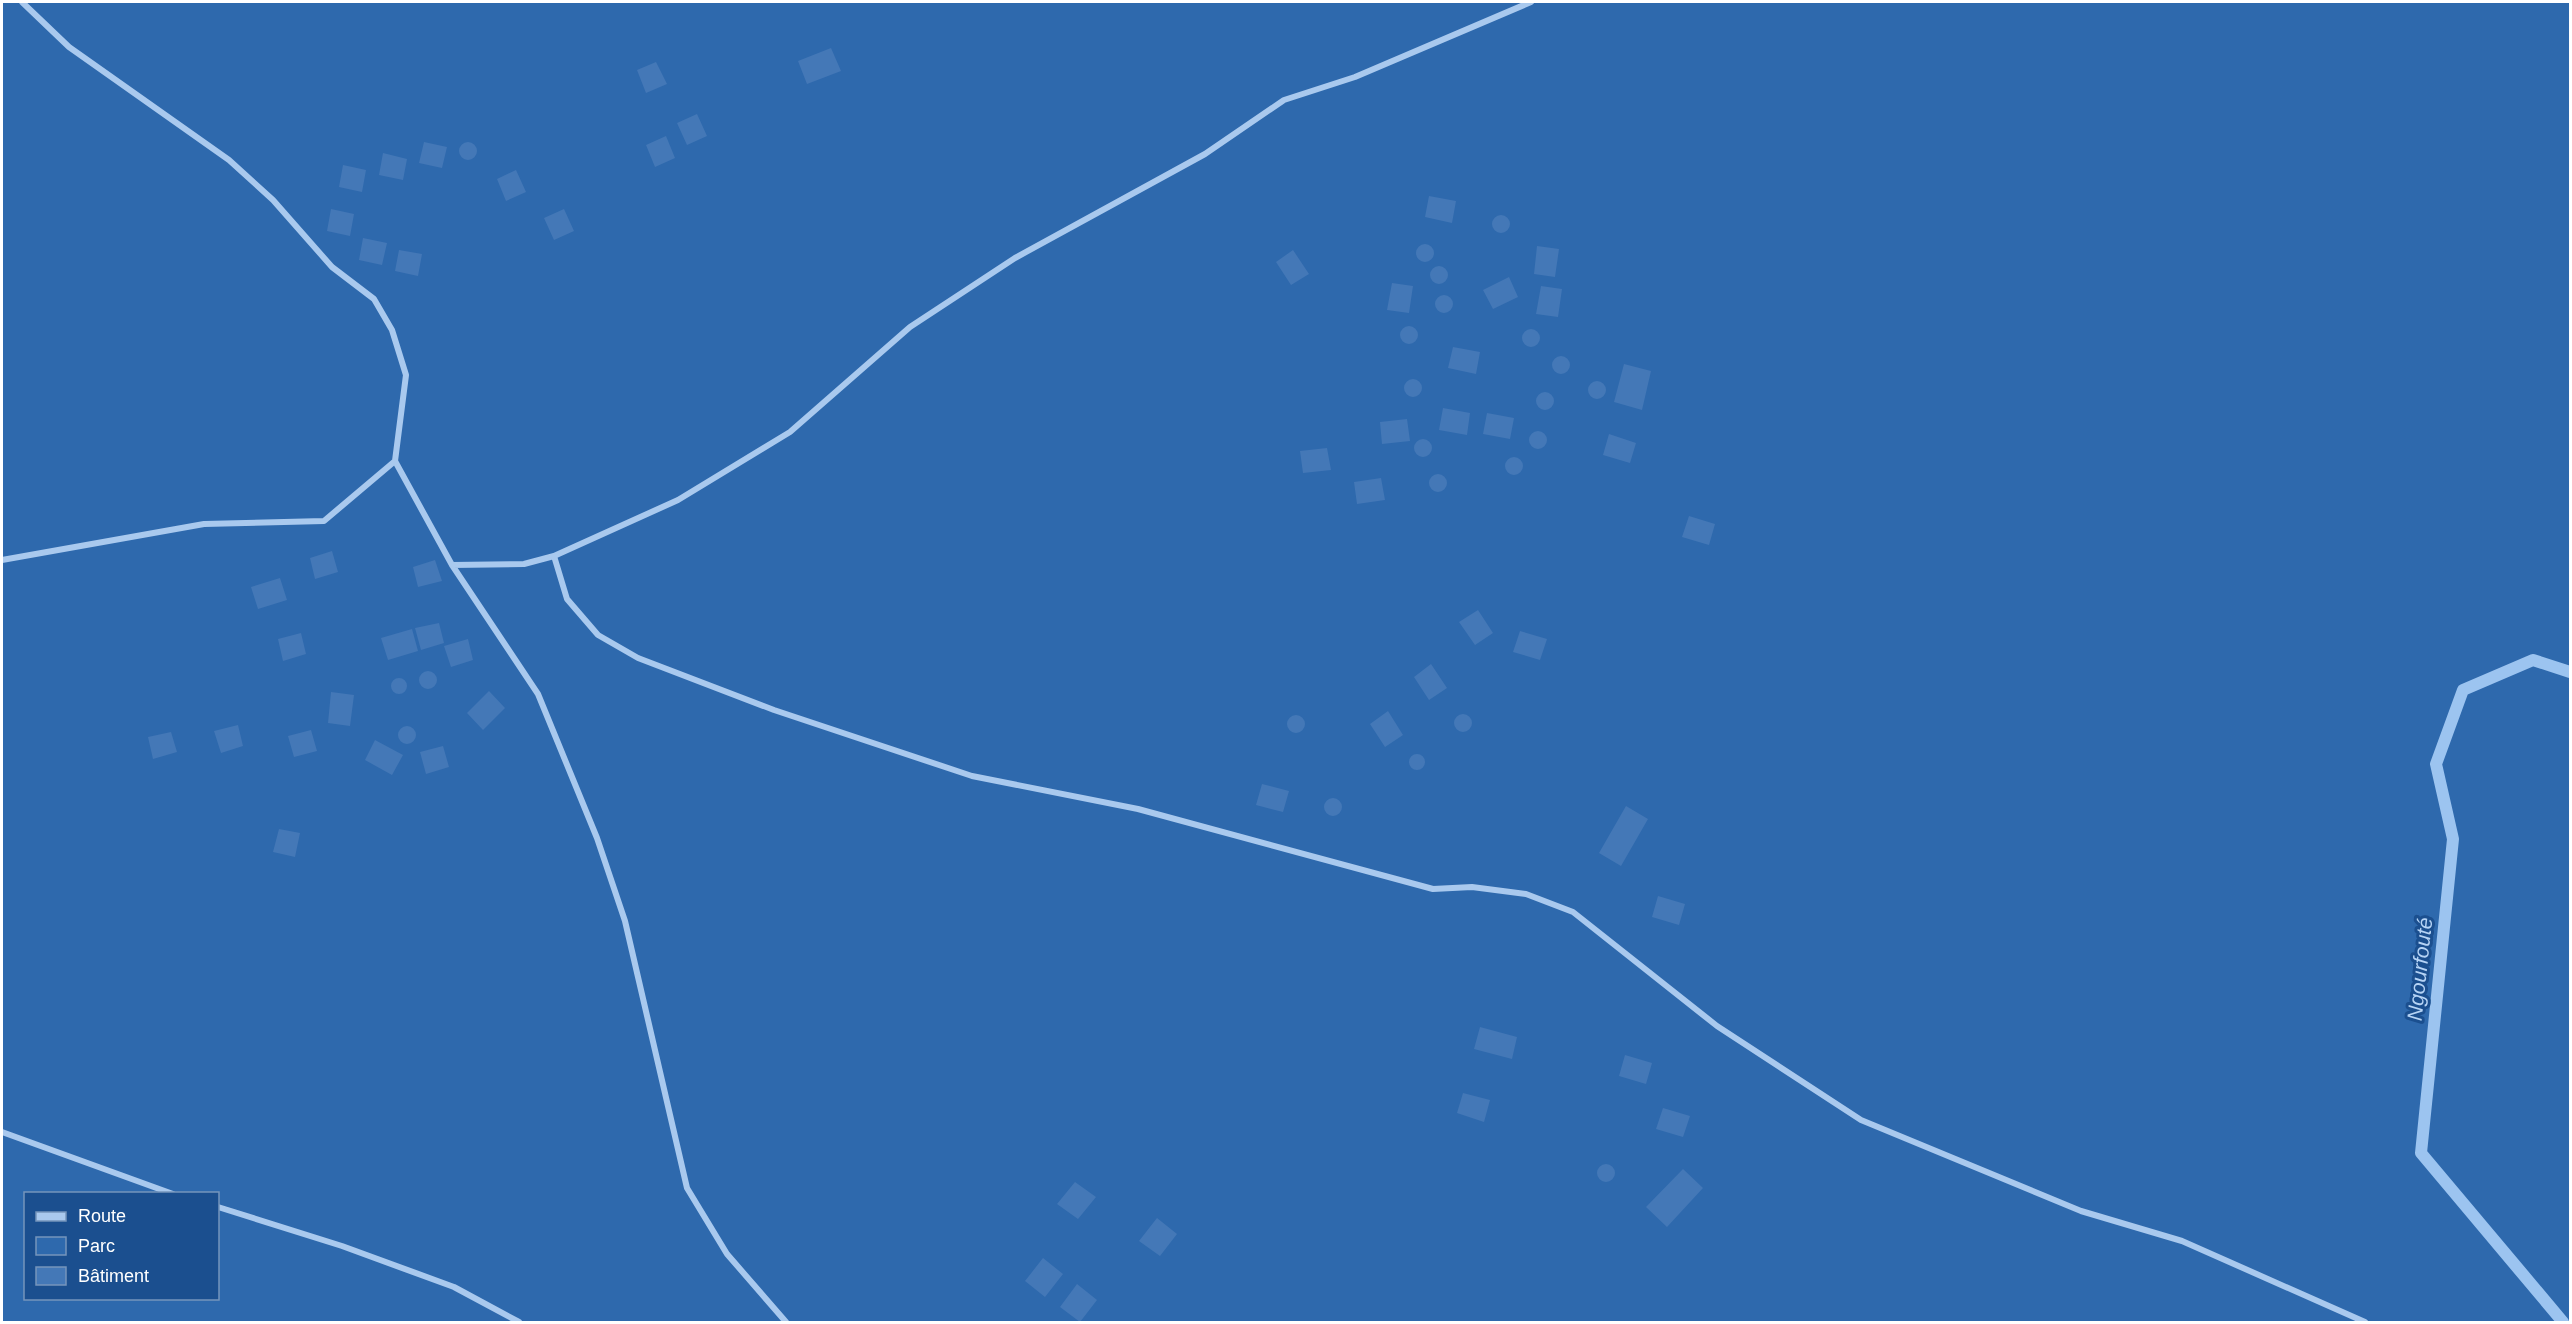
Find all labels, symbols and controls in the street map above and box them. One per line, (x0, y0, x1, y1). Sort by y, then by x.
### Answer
water label: Ngourfouté (2403, 916, 2436, 1022)
legend (24, 1192, 219, 1300)
text: Route (78, 1206, 126, 1226)
text: Parc (78, 1236, 115, 1256)
text: Bâtiment (78, 1266, 149, 1286)

